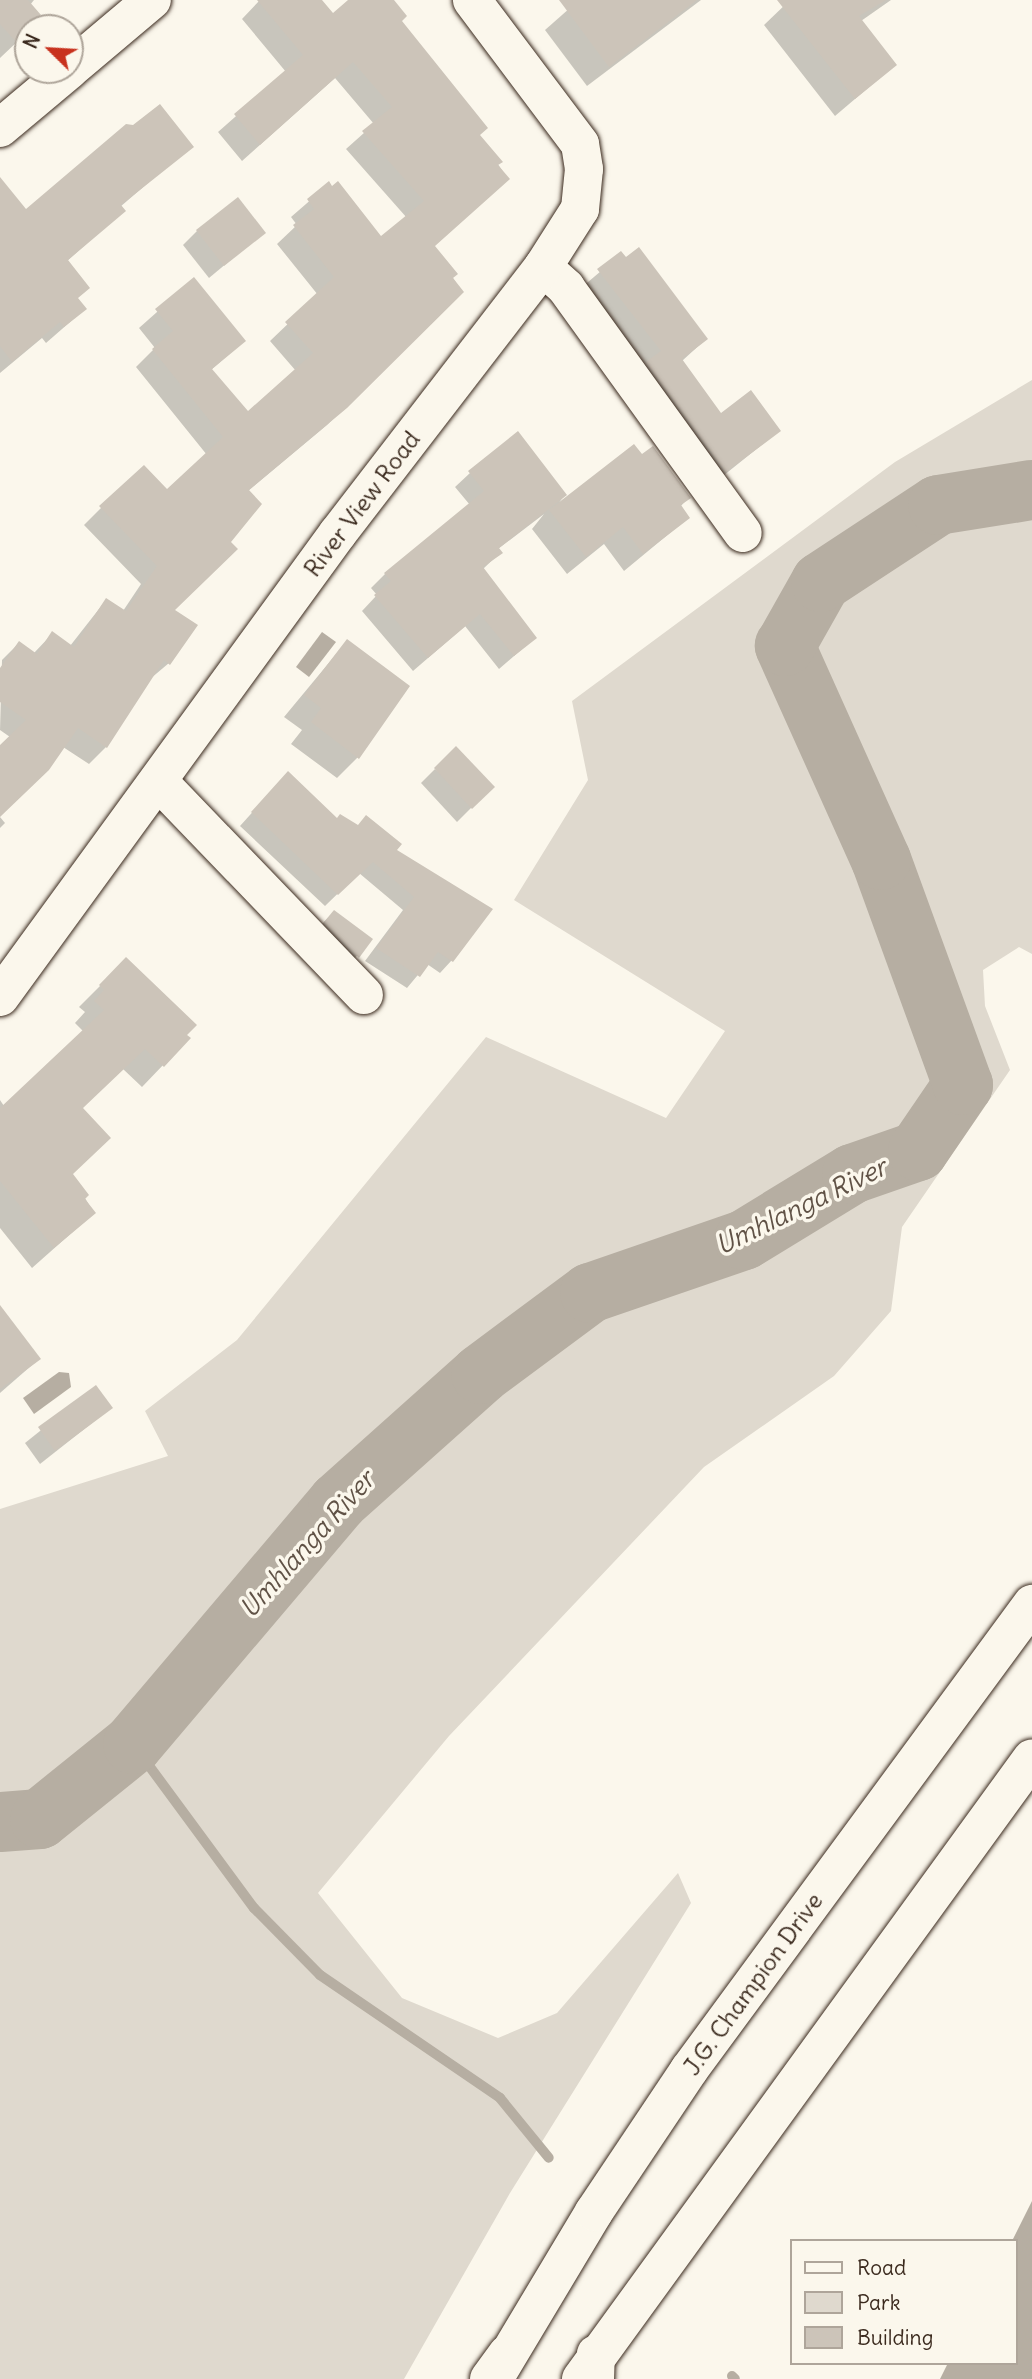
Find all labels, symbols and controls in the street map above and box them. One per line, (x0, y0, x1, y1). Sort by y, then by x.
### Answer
north arrow (14, 14, 84, 84)
text: N (18, 30, 45, 52)
street label: River View Road (298, 425, 426, 583)
water label: Umhlanga River (710, 1151, 892, 1261)
water label: Umhlanga River (233, 1464, 381, 1624)
street label: J.G. Champion Drive (677, 1887, 829, 2081)
legend (790, 2239, 1018, 2365)
text: Road (857, 2254, 906, 2281)
text: Park (857, 2289, 900, 2316)
text: Building (857, 2324, 933, 2351)

